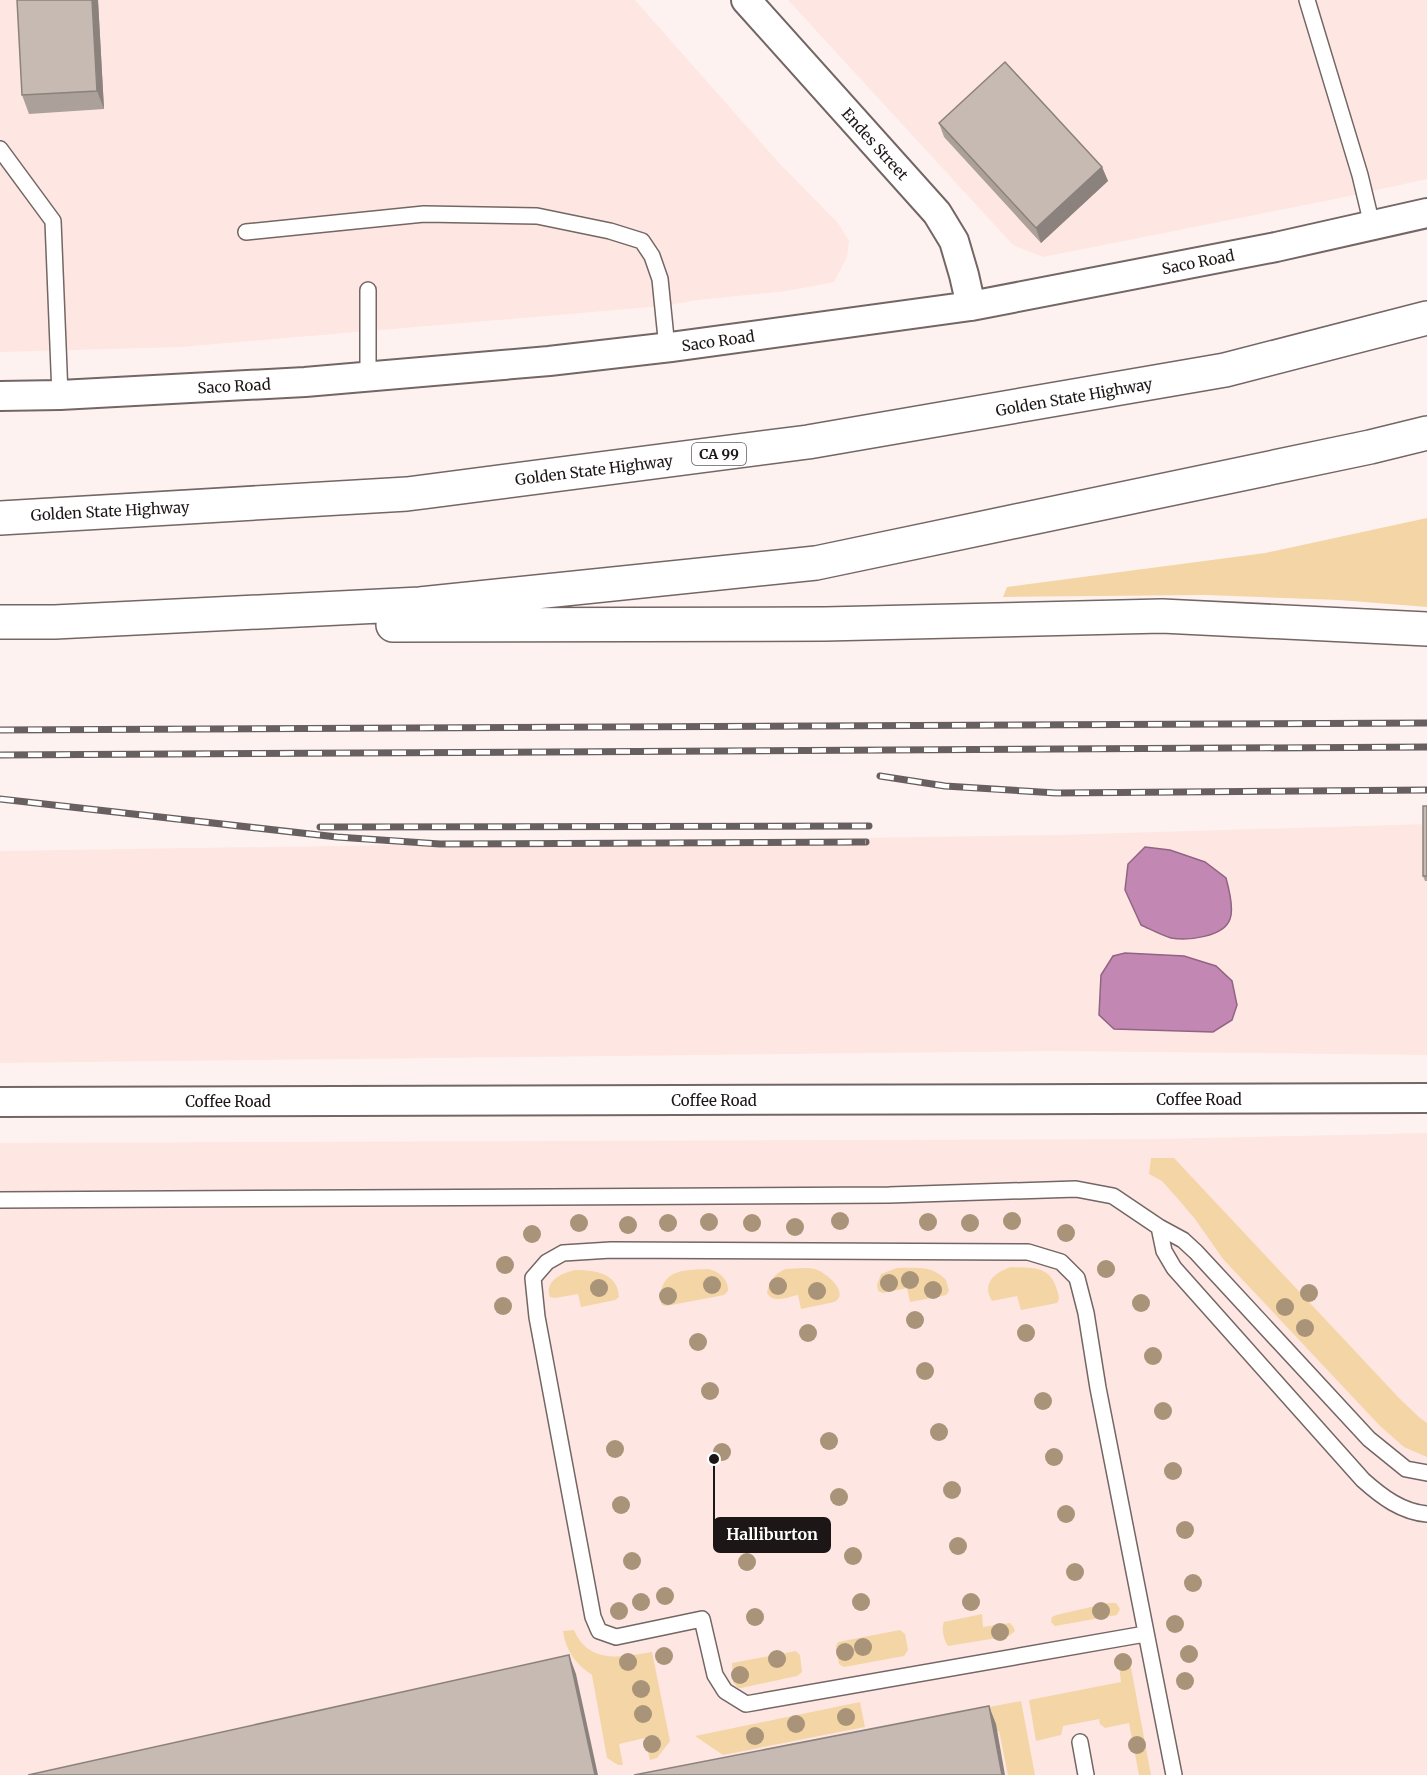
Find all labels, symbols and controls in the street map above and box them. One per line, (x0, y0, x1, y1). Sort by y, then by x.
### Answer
street label: Endes Street (838, 104, 912, 184)
street label: Saco Road (1160, 246, 1236, 278)
street label: Saco Road (680, 326, 756, 356)
street label: Golden State Highway (994, 374, 1154, 420)
street label: Saco Road (197, 375, 271, 397)
road number: CA 99 (692, 443, 746, 465)
street label: Golden State Highway (514, 451, 674, 489)
street label: Golden State Highway (30, 497, 190, 525)
street label: Coffee Road (1156, 1090, 1242, 1109)
street label: Coffee Road (671, 1091, 757, 1110)
street label: Coffee Road (185, 1092, 271, 1111)
callout: Halliburton (714, 1518, 830, 1552)
text: Halliburton (726, 1524, 818, 1544)

